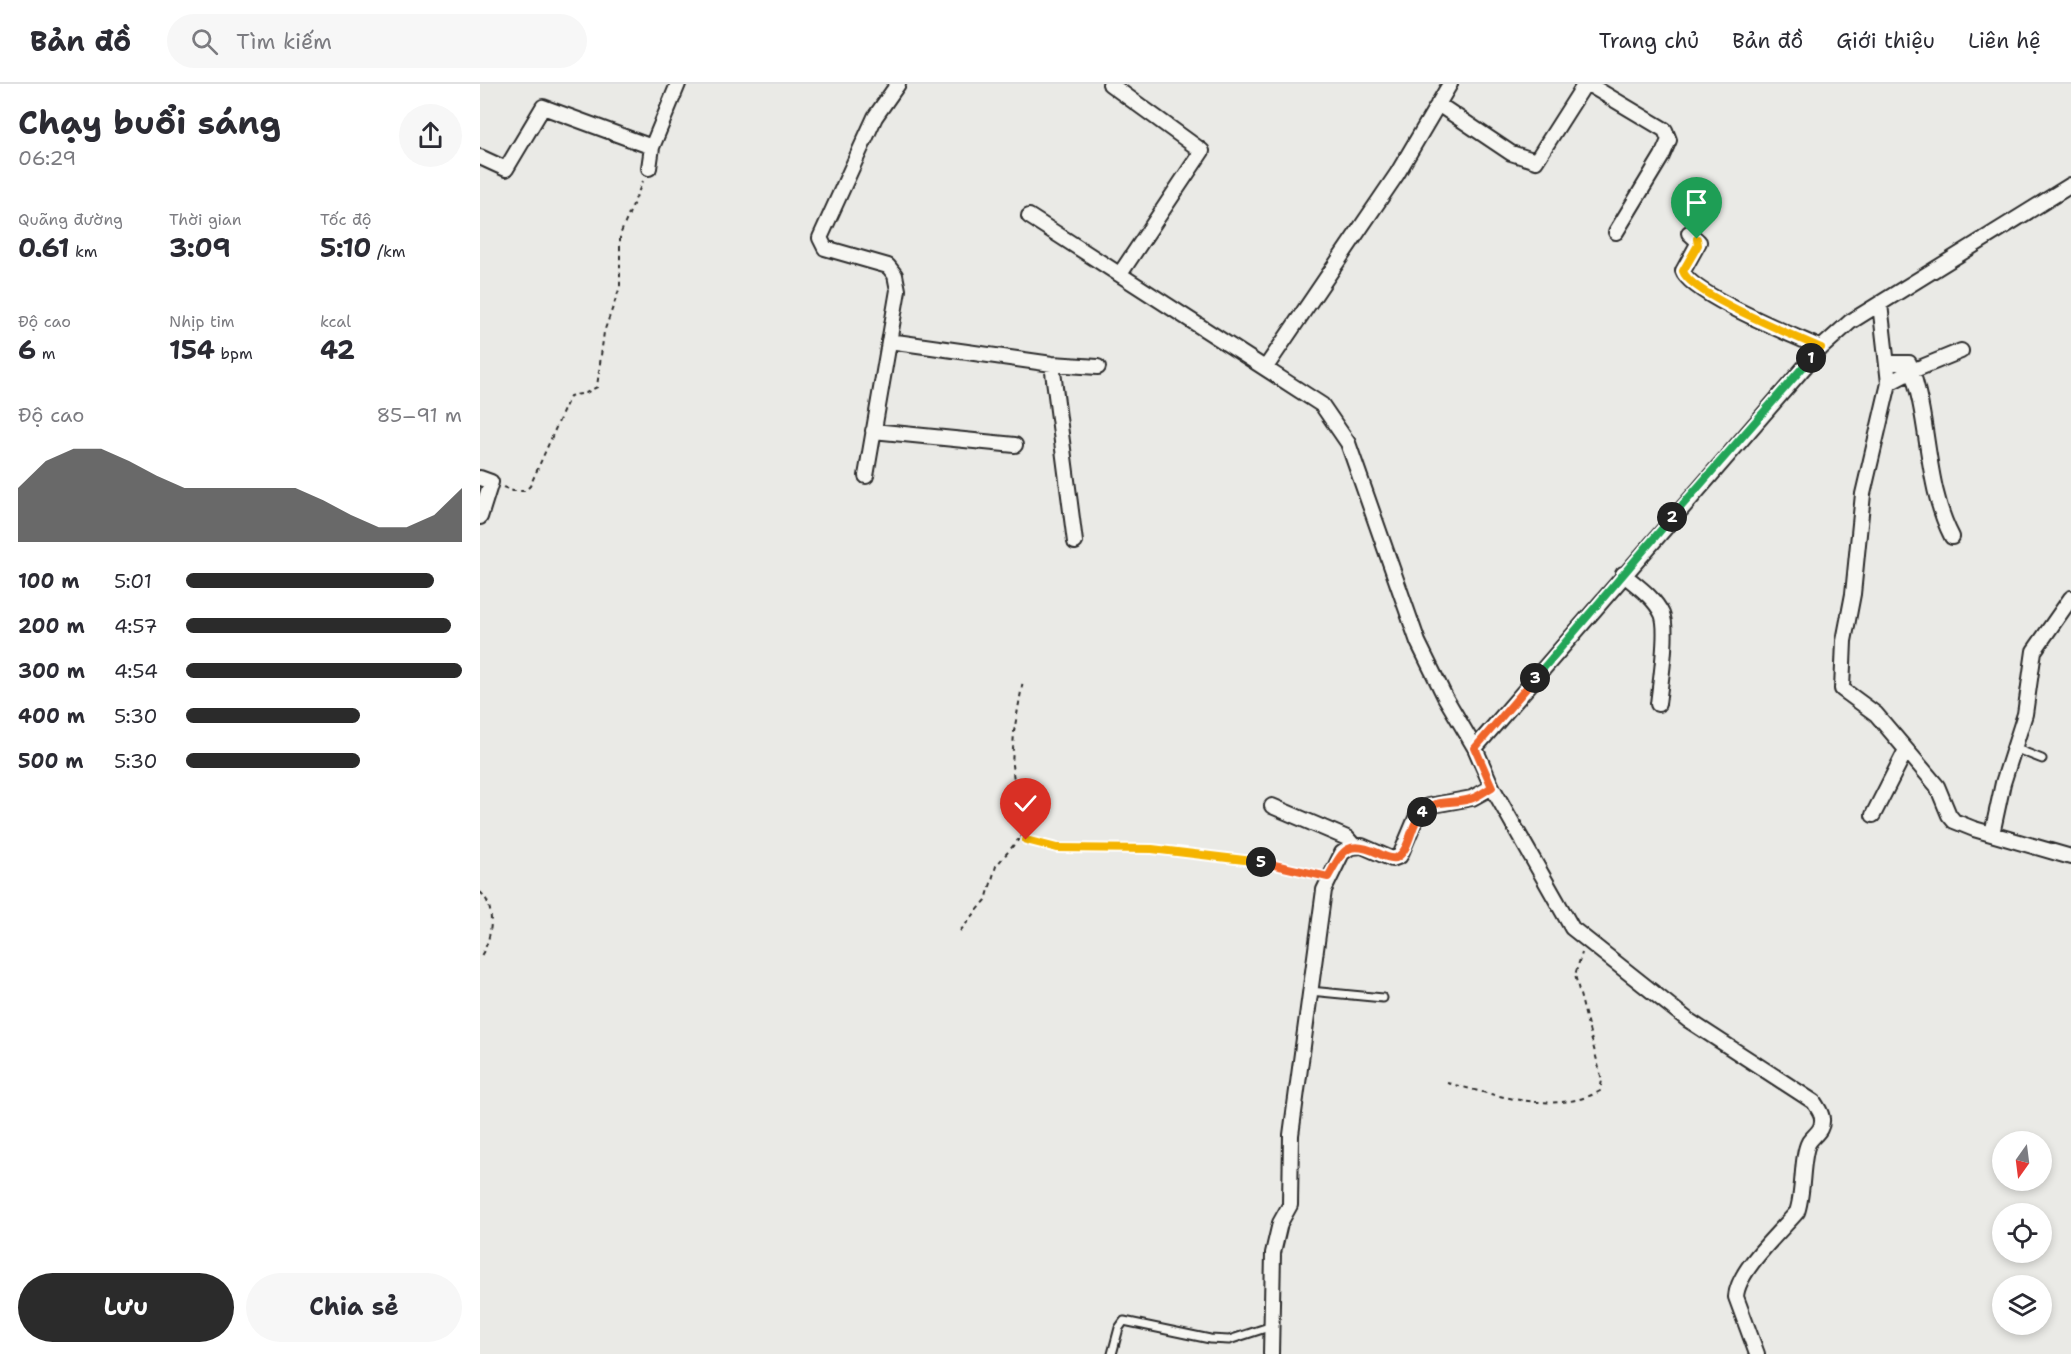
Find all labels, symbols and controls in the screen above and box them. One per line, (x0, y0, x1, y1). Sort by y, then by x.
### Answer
search box (167, 14, 587, 68)
text: Bản đồ (30, 22, 131, 60)
icon: search (188, 25, 221, 58)
text: Tìm kiếm (236, 27, 332, 56)
text: Trang chủ (1599, 27, 1699, 55)
text: Bản đồ (1732, 27, 1803, 55)
text: Giới thiệu (1836, 27, 1935, 55)
text: Liên hệ (1968, 27, 2041, 55)
text: Chạy buổi sáng (18, 100, 281, 145)
button: share (399, 104, 462, 167)
text: 06:29 (18, 145, 76, 171)
pin (1671, 177, 1722, 239)
icon: arrive (1680, 186, 1713, 219)
text: Quãng đường (18, 209, 123, 230)
text: Thời gian (169, 209, 242, 230)
text: Tốc độ (320, 209, 372, 230)
text: 0.61 (18, 230, 69, 265)
text: 3:09 (169, 230, 231, 265)
text: 5:10 (320, 230, 372, 265)
text: km (69, 241, 98, 262)
text: /km (372, 241, 406, 262)
text: Độ cao (18, 311, 71, 332)
text: Nhịp tim (169, 311, 235, 332)
text: kcal (320, 311, 351, 332)
text: 6 (18, 332, 36, 367)
text: 154 (169, 332, 215, 367)
text: 42 (320, 332, 355, 367)
text: m (36, 343, 55, 364)
text: bpm (215, 343, 253, 364)
pin: 1 (1796, 343, 1826, 373)
text: 1 (1807, 347, 1815, 368)
text: Độ cao (18, 402, 84, 428)
text: 85–91 m (377, 402, 462, 428)
pin: 2 (1657, 502, 1687, 532)
text: 2 (1666, 506, 1678, 527)
text: 100 m (18, 568, 80, 594)
text: 5:01 (114, 568, 152, 594)
text: 200 m (18, 613, 85, 639)
text: 4:57 (114, 613, 157, 639)
text: 300 m (18, 658, 85, 684)
text: 4:54 (114, 658, 158, 684)
pin: 3 (1520, 663, 1550, 693)
text: 3 (1529, 667, 1541, 688)
text: 400 m (18, 703, 85, 729)
text: 5:30 (114, 703, 158, 729)
text: 500 m (18, 748, 84, 774)
text: 5:30 (114, 748, 158, 774)
pin (1000, 778, 1051, 840)
icon: check (1009, 787, 1042, 820)
pin: 4 (1407, 797, 1437, 827)
text: 4 (1416, 801, 1428, 822)
pin: 5 (1246, 847, 1276, 877)
text: 5 (1256, 851, 1266, 872)
north arrow (1992, 1131, 2052, 1191)
map controls (1992, 1131, 2052, 1335)
button: locate (1992, 1203, 2052, 1263)
button: Lưu (18, 1273, 234, 1342)
button: Chia sẻ (246, 1273, 462, 1342)
button: layers (1992, 1275, 2052, 1335)

